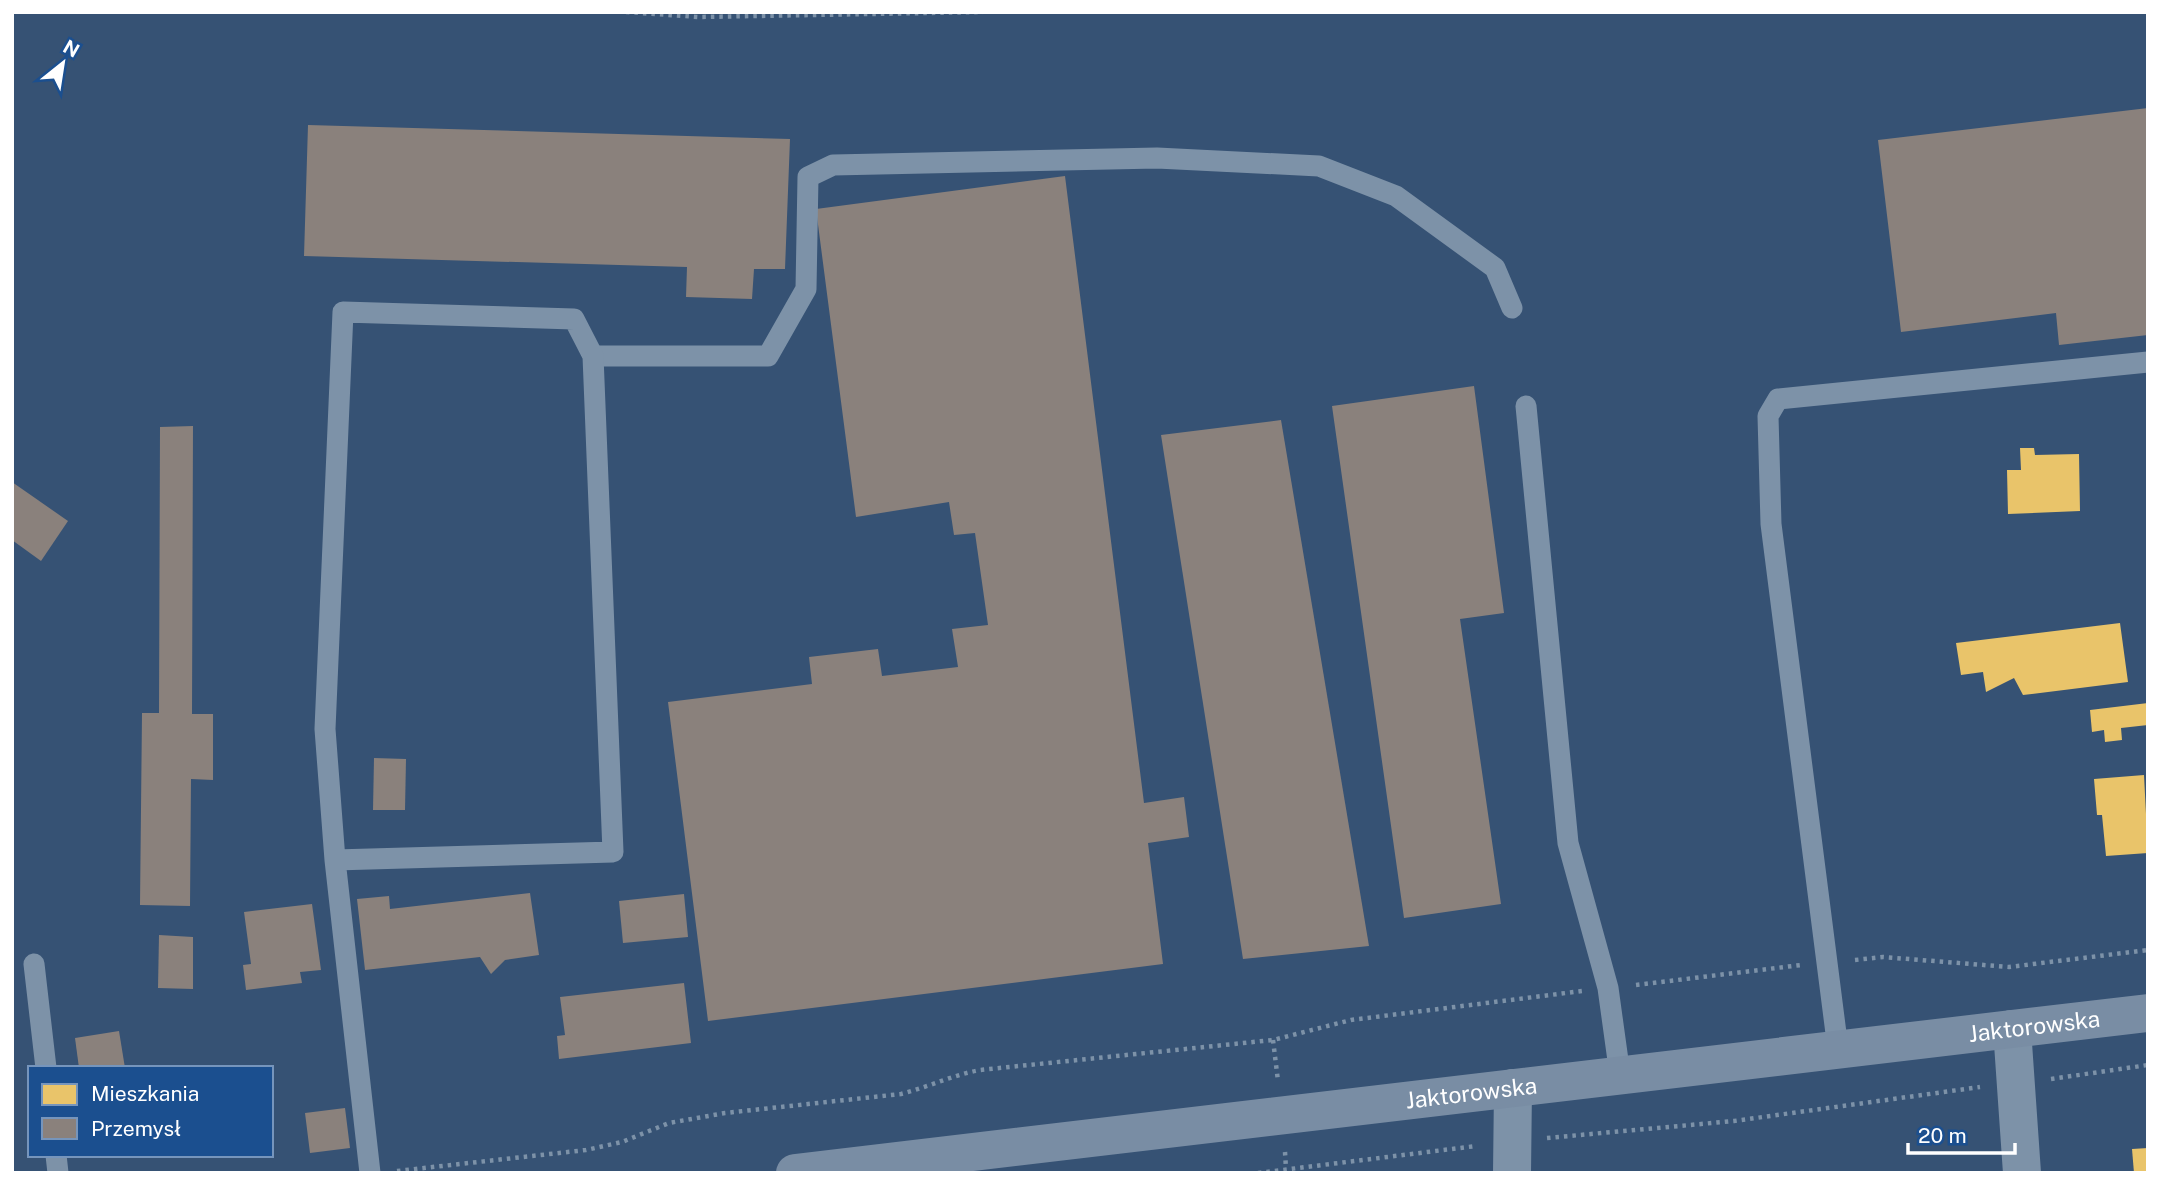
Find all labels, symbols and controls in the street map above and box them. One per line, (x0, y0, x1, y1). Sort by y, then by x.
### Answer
north arrow (28, 28, 98, 98)
text: N (60, 35, 83, 62)
street label: Jaktorowska (1967, 1005, 2102, 1047)
legend (28, 1066, 273, 1157)
street label: Jaktorowska (1404, 1071, 1539, 1114)
text: Mieszkania (91, 1081, 199, 1106)
scale bar (1908, 1112, 2015, 1156)
text: Przemysł (91, 1116, 182, 1141)
text: 20 m (1918, 1123, 1967, 1148)

